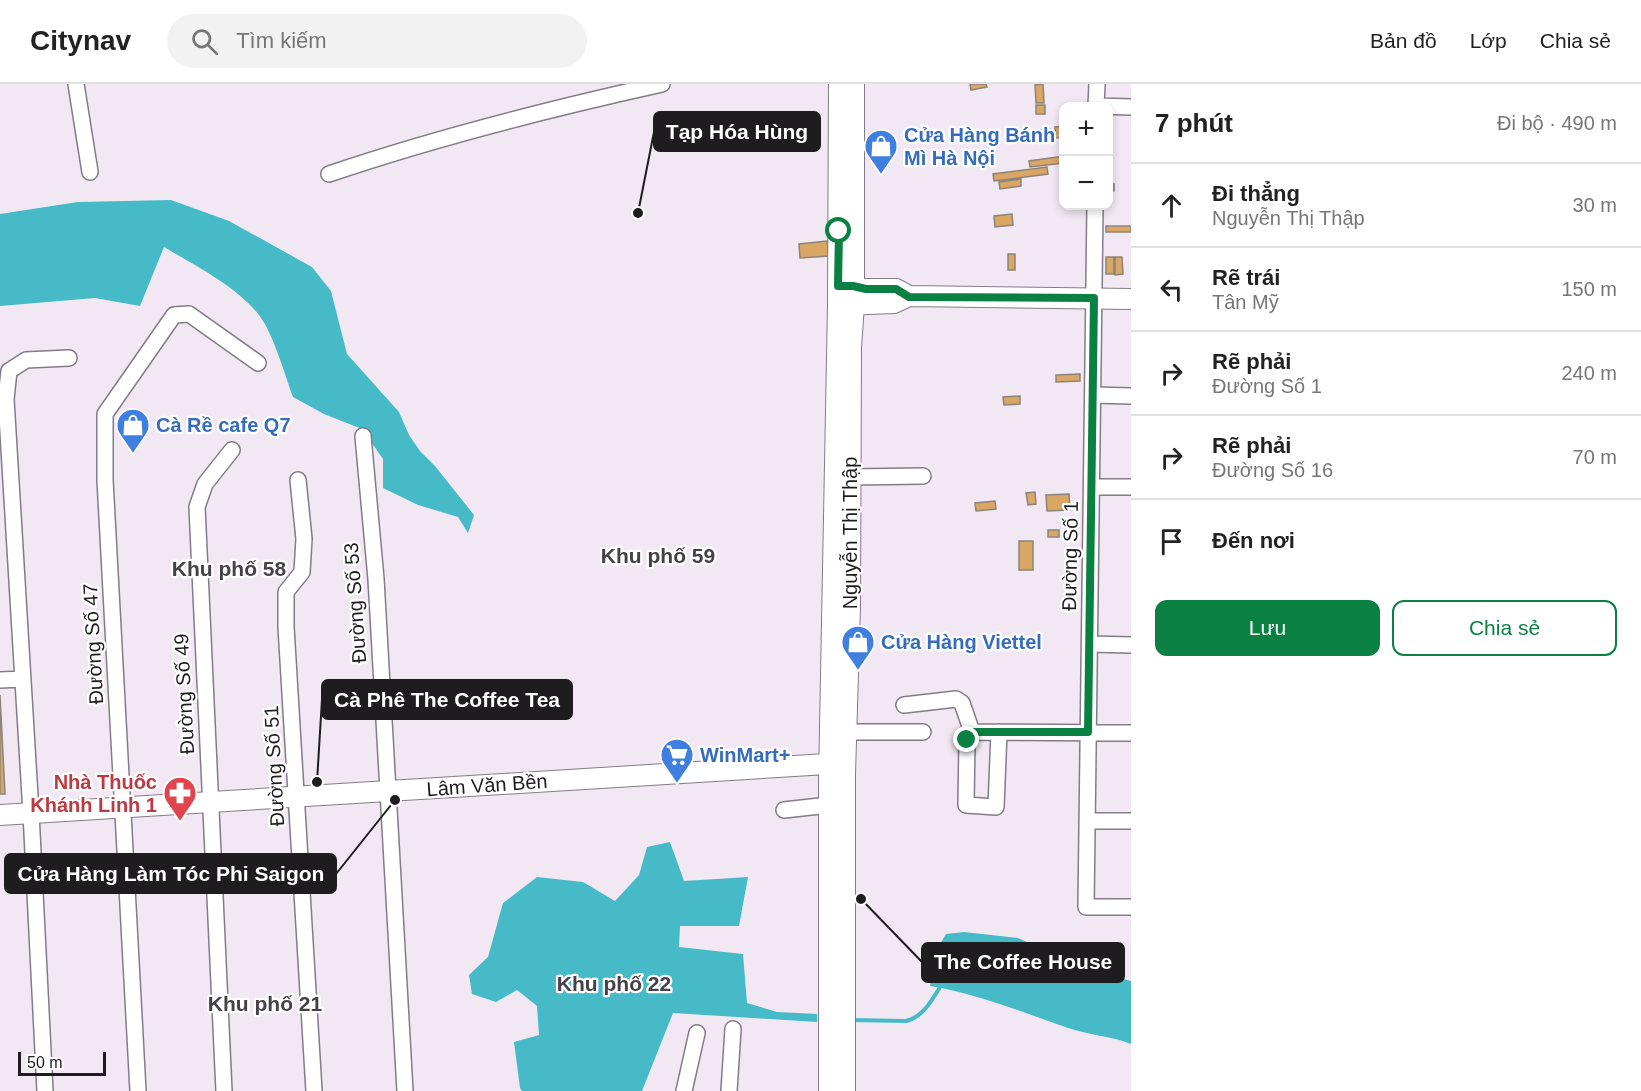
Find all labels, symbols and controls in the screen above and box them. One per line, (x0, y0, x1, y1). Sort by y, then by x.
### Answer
search box (167, 14, 587, 68)
text: Citynav (30, 25, 131, 56)
icon: search (188, 25, 221, 58)
text: Tìm kiếm (236, 28, 327, 53)
text: Bản đồ (1370, 29, 1437, 52)
text: Lớp (1470, 29, 1507, 52)
text: Chia sẻ (1540, 29, 1611, 52)
map controls (1059, 102, 1113, 210)
button: + (1059, 102, 1113, 156)
text: 7 phút (1155, 108, 1233, 138)
callout: Tạp Hóa Hùng (654, 112, 820, 151)
text: Đi bộ · 490 m (1497, 112, 1617, 134)
text: Tạp Hóa Hùng (666, 120, 808, 143)
place label: Cửa Hàng Bánh Mì Hà Nội (904, 124, 1055, 169)
shop icon: Cửa Hàng Bánh Mì Hà Nội (863, 128, 899, 175)
button: − (1059, 156, 1113, 210)
text: Đi thẳng (1212, 181, 1300, 206)
icon: ahead (1155, 189, 1188, 222)
text: 30 m (1573, 194, 1617, 216)
text: Nguyễn Thị Thập (1212, 207, 1365, 229)
route start (825, 217, 851, 243)
text: Rẽ trái (1212, 265, 1280, 290)
icon: left (1155, 273, 1188, 306)
text: 150 m (1561, 278, 1617, 300)
text: Tân Mỹ (1212, 291, 1279, 313)
text: Rẽ phải (1212, 349, 1291, 374)
icon: right (1155, 357, 1188, 390)
text: 240 m (1561, 362, 1617, 384)
text: Đường Số 1 (1212, 375, 1322, 397)
shop icon: Cà Rề cafe Q7 (115, 407, 151, 454)
place label: Cà Rề cafe Q7 (156, 414, 291, 436)
text: Rẽ phải (1212, 433, 1291, 458)
icon: right (1155, 441, 1188, 474)
text: 70 m (1573, 446, 1617, 468)
street label: Nguyễn Thị Thập (839, 457, 861, 609)
text: Đường Số 16 (1212, 459, 1333, 481)
street label: Đường Số 1 (1058, 501, 1082, 611)
icon: arrive (1155, 525, 1188, 558)
text: Đến nơi (1212, 528, 1295, 553)
street label: Đường Số 53 (340, 542, 370, 664)
district label: Khu phố 59 (601, 544, 715, 567)
district label: Khu phố 58 (172, 557, 286, 580)
street label: Đường Số 47 (79, 583, 107, 705)
button: Lưu (1155, 600, 1380, 656)
button: Chia sẻ (1392, 600, 1617, 656)
shop icon: Cửa Hàng Viettel (840, 624, 876, 671)
place label: Cửa Hàng Viettel (881, 631, 1042, 653)
street label: Đường Số 49 (170, 633, 198, 755)
callout: Cà Phê The Coffee Tea (322, 680, 572, 719)
text: Cà Phê The Coffee Tea (334, 688, 560, 711)
street label: Đường Số 51 (260, 705, 288, 827)
route end (953, 726, 979, 752)
supermarket icon: WinMart+ (659, 737, 695, 784)
place label: WinMart+ (700, 744, 790, 766)
street label: Lâm Văn Bền (426, 770, 548, 800)
place label: Nhà Thuốc Khánh Linh 1 (30, 771, 157, 816)
pharmacy icon: Nhà Thuốc Khánh Linh 1 (162, 775, 198, 822)
callout: Cửa Hàng Làm Tóc Phi Saigon (5, 854, 336, 893)
text: Cửa Hàng Làm Tóc Phi Saigon (18, 862, 324, 885)
callout: The Coffee House (922, 943, 1124, 982)
text: The Coffee House (934, 950, 1112, 973)
district label: Khu phố 22 (557, 972, 671, 995)
district label: Khu phố 21 (208, 992, 322, 1015)
scale bar (18, 1049, 106, 1076)
text: 50 m (27, 1054, 63, 1071)

